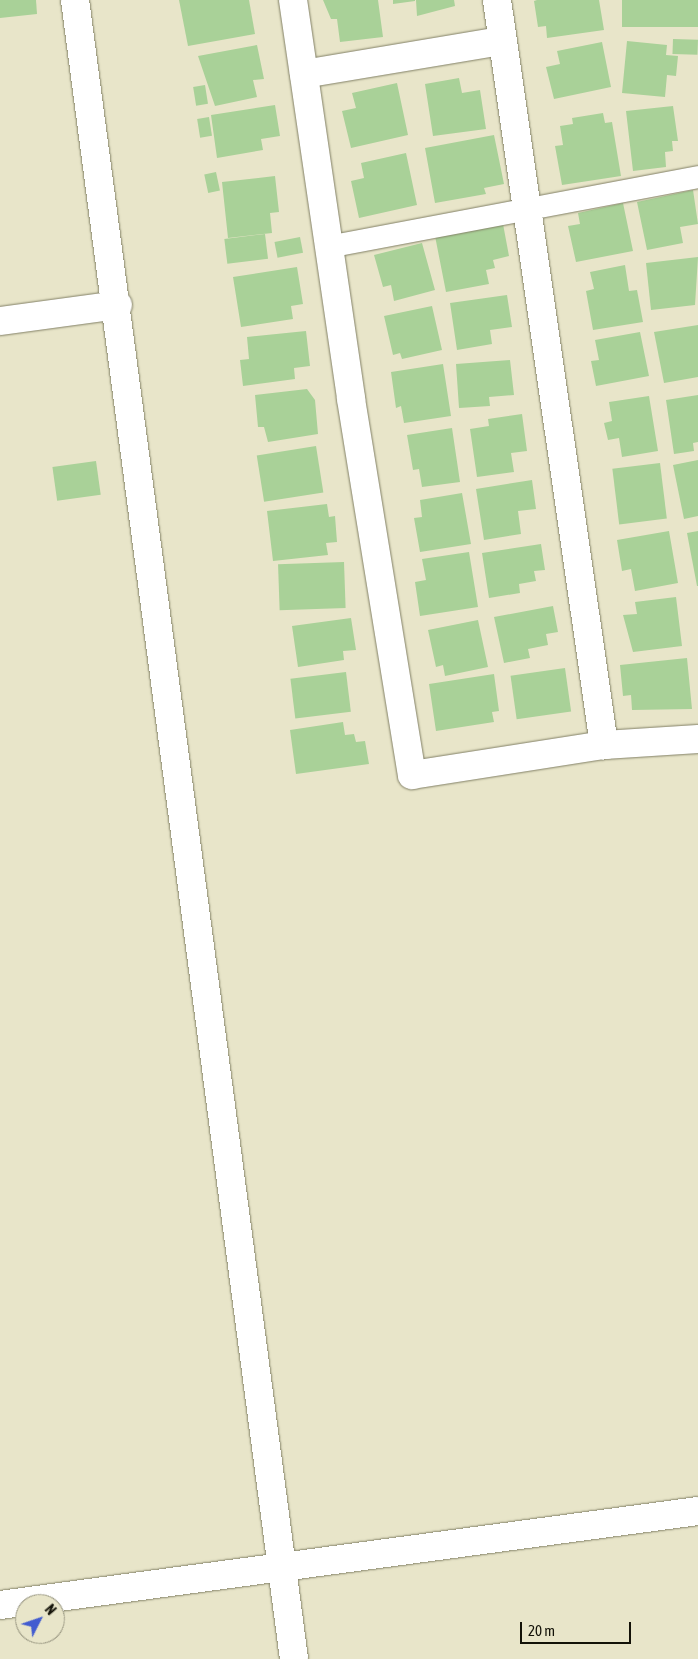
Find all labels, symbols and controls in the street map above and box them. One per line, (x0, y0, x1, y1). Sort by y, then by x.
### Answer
north arrow (15, 1594, 65, 1644)
text: N (42, 1601, 59, 1618)
scale bar (523, 1612, 634, 1644)
text: 20 m (528, 1622, 555, 1639)

